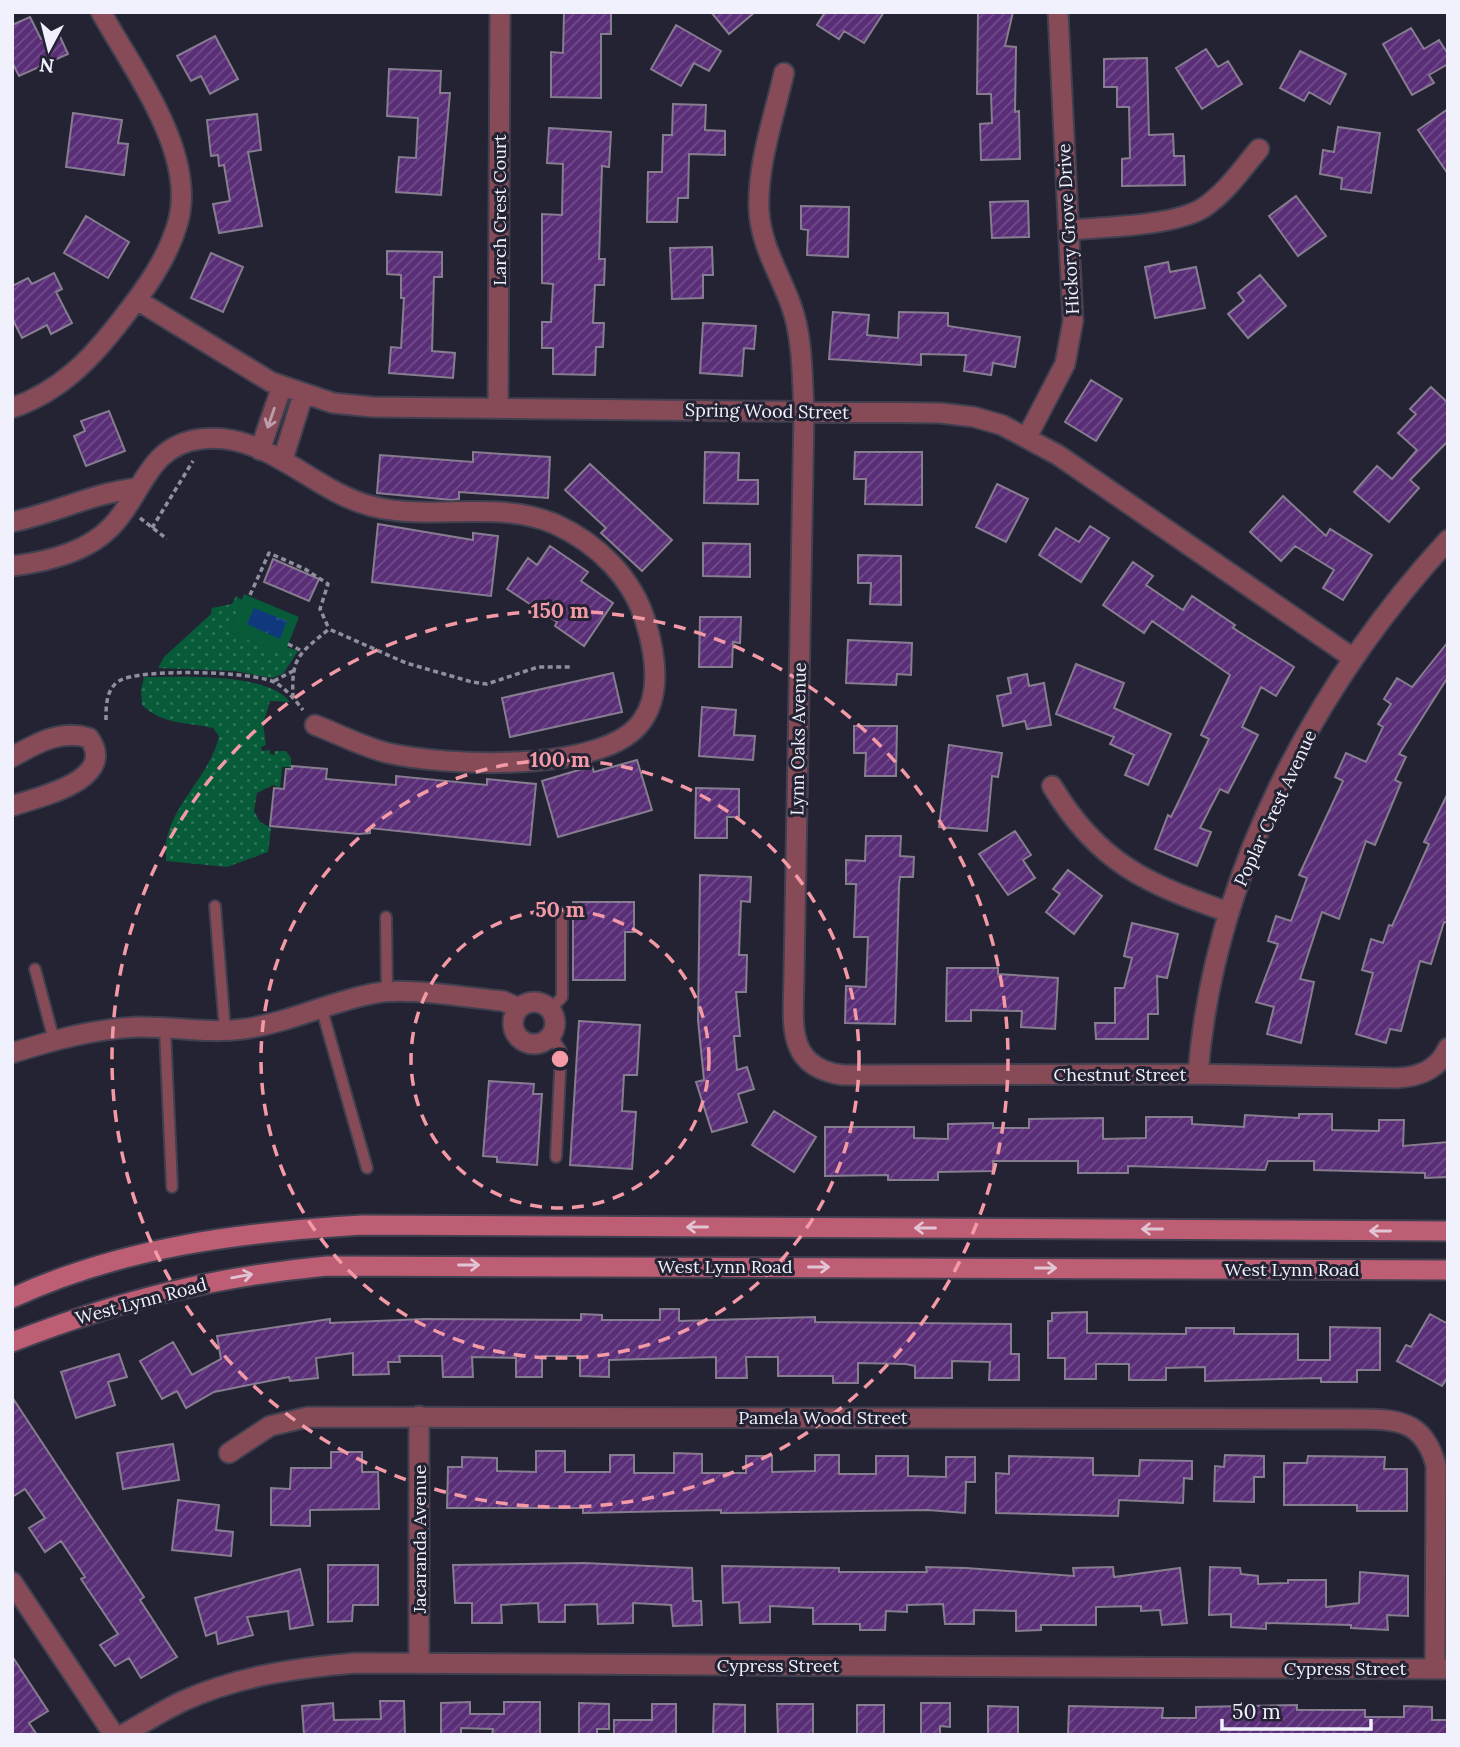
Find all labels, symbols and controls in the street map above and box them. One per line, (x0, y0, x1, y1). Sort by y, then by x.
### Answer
north arrow (14, 14, 84, 84)
text: N (38, 53, 56, 79)
street label: Larch Crest Court (488, 134, 511, 286)
street label: Hickory Grove Drive (1052, 143, 1084, 315)
street label: Spring Wood Street (685, 398, 849, 424)
one-way arrow (264, 407, 276, 429)
text: 150 m (531, 597, 589, 624)
street label: Lynn Oaks Avenue (785, 662, 811, 816)
street label: Poplar Crest Avenue (1229, 726, 1321, 890)
text: 100 m (530, 746, 590, 773)
text: 50 m (535, 896, 585, 923)
centre of rings (548, 1047, 572, 1071)
street label: Chestnut Street (1054, 1063, 1186, 1086)
one-way arrow (686, 1220, 709, 1234)
one-way arrow (913, 1221, 936, 1235)
one-way arrow (1141, 1222, 1164, 1236)
one-way arrow (1368, 1224, 1391, 1238)
street label: West Lynn Road (658, 1255, 793, 1278)
one-way arrow (457, 1258, 480, 1271)
street label: West Lynn Road (1225, 1258, 1360, 1281)
one-way arrow (807, 1260, 830, 1273)
one-way arrow (1035, 1261, 1058, 1275)
one-way arrow (230, 1269, 253, 1282)
street label: West Lynn Road (73, 1272, 209, 1330)
street label: Pamela Wood Street (738, 1406, 908, 1429)
street label: Jacaranda Avenue (408, 1465, 431, 1614)
street label: Cypress Street (717, 1654, 839, 1677)
street label: Cypress Street (1284, 1657, 1406, 1680)
scale bar (1222, 1688, 1371, 1732)
text: 50 m (1232, 1698, 1281, 1725)

